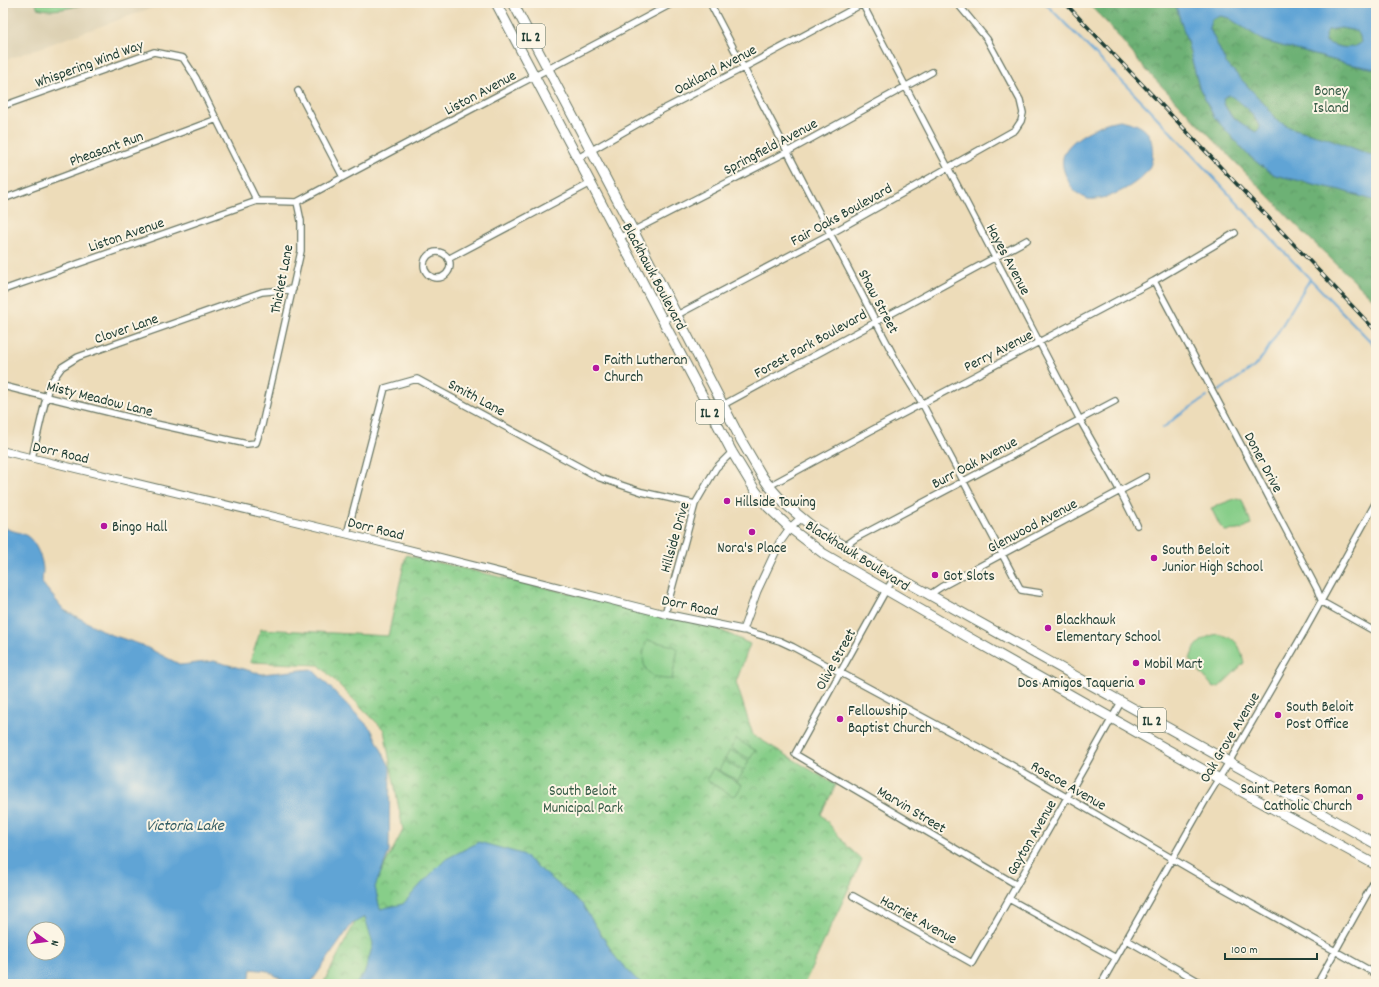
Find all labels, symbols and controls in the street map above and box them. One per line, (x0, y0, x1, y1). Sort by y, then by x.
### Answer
road number: IL 2 (517, 24, 545, 48)
street label: Whispering Wind Way (32, 35, 148, 95)
street label: Oakland Avenue (671, 40, 762, 102)
street label: Liston Avenue (441, 65, 521, 122)
park label: Boney Island (1313, 81, 1349, 120)
street label: Springfield Avenue (720, 113, 822, 182)
street label: Pheasant Run (67, 126, 147, 173)
street label: Fair Oaks Boulevard (787, 179, 897, 253)
street label: Liston Avenue (86, 213, 168, 259)
street label: Blackhawk Boulevard (616, 219, 691, 335)
street label: Hayes Avenue (979, 220, 1035, 300)
street label: Thicket Lane (265, 243, 301, 316)
street label: Shaw Street (851, 266, 904, 338)
street label: Forest Park Boulevard (750, 305, 871, 385)
street label: Clover Lane (92, 309, 162, 351)
street label: Perry Avenue (960, 325, 1038, 379)
place label: Faith Lutheran Church (604, 350, 688, 389)
marker: Faith Lutheran Church (591, 363, 601, 373)
street label: Smith Lane (443, 374, 509, 423)
street label: Misty Meadow Lane (44, 376, 155, 424)
road number: IL 2 (696, 400, 724, 424)
street label: Doner Drive (1237, 429, 1288, 498)
street label: Burr Oak Avenue (928, 432, 1022, 496)
street label: Dorr Road (30, 437, 91, 471)
place label: Hillside Towing (735, 492, 816, 514)
street label: Glenwood Avenue (984, 494, 1082, 560)
marker: Hillside Towing (722, 496, 732, 506)
street label: Hillside Drive (655, 499, 697, 575)
street label: Dorr Road (345, 512, 406, 548)
street label: Blackhawk Boulevard (800, 516, 913, 598)
place label: Bingo Hall (112, 517, 168, 539)
marker: Bingo Hall (99, 521, 109, 531)
marker: Nora's Place (747, 527, 757, 537)
place label: Nora's Place (717, 538, 787, 560)
place label: South Beloit Junior High School (1162, 540, 1263, 579)
marker: South Beloit Junior High School (1149, 553, 1159, 563)
place label: Got Slots (943, 566, 995, 588)
marker: Got Slots (930, 570, 940, 580)
street label: Dorr Road (659, 590, 720, 624)
place label: Blackhawk Elementary School (1056, 610, 1161, 649)
marker: Blackhawk Elementary School (1043, 623, 1053, 633)
street label: Olive Street (811, 625, 863, 695)
place label: Mobil Mart (1144, 654, 1203, 676)
marker: Mobil Mart (1131, 658, 1141, 668)
place label: Dos Amigos Taqueria (1017, 673, 1135, 695)
marker: Dos Amigos Taqueria (1137, 677, 1147, 687)
street label: Oak Grove Avenue (1195, 688, 1267, 788)
place label: South Beloit Post Office (1286, 697, 1354, 736)
place label: Fellowship Baptist Church (848, 701, 932, 740)
road number: IL 2 (1138, 708, 1166, 732)
marker: South Beloit Post Office (1273, 710, 1283, 720)
marker: Fellowship Baptist Church (835, 714, 845, 724)
street label: Roscoe Avenue (1026, 756, 1110, 817)
place label: Saint Peters Roman Catholic Church (1241, 779, 1352, 818)
park label: South Beloit Municipal Park (543, 781, 623, 820)
street label: Marvin Street (872, 781, 950, 840)
marker: Saint Peters Roman Catholic Church (1355, 792, 1365, 802)
street label: Gayton Avenue (1002, 796, 1064, 880)
water label: Victoria Lake (146, 815, 225, 838)
street label: Harriet Avenue (875, 890, 961, 951)
north arrow (26, 921, 66, 961)
scale bar (1225, 935, 1317, 961)
text: N (45, 938, 62, 948)
text: 100 m (1231, 942, 1258, 959)

